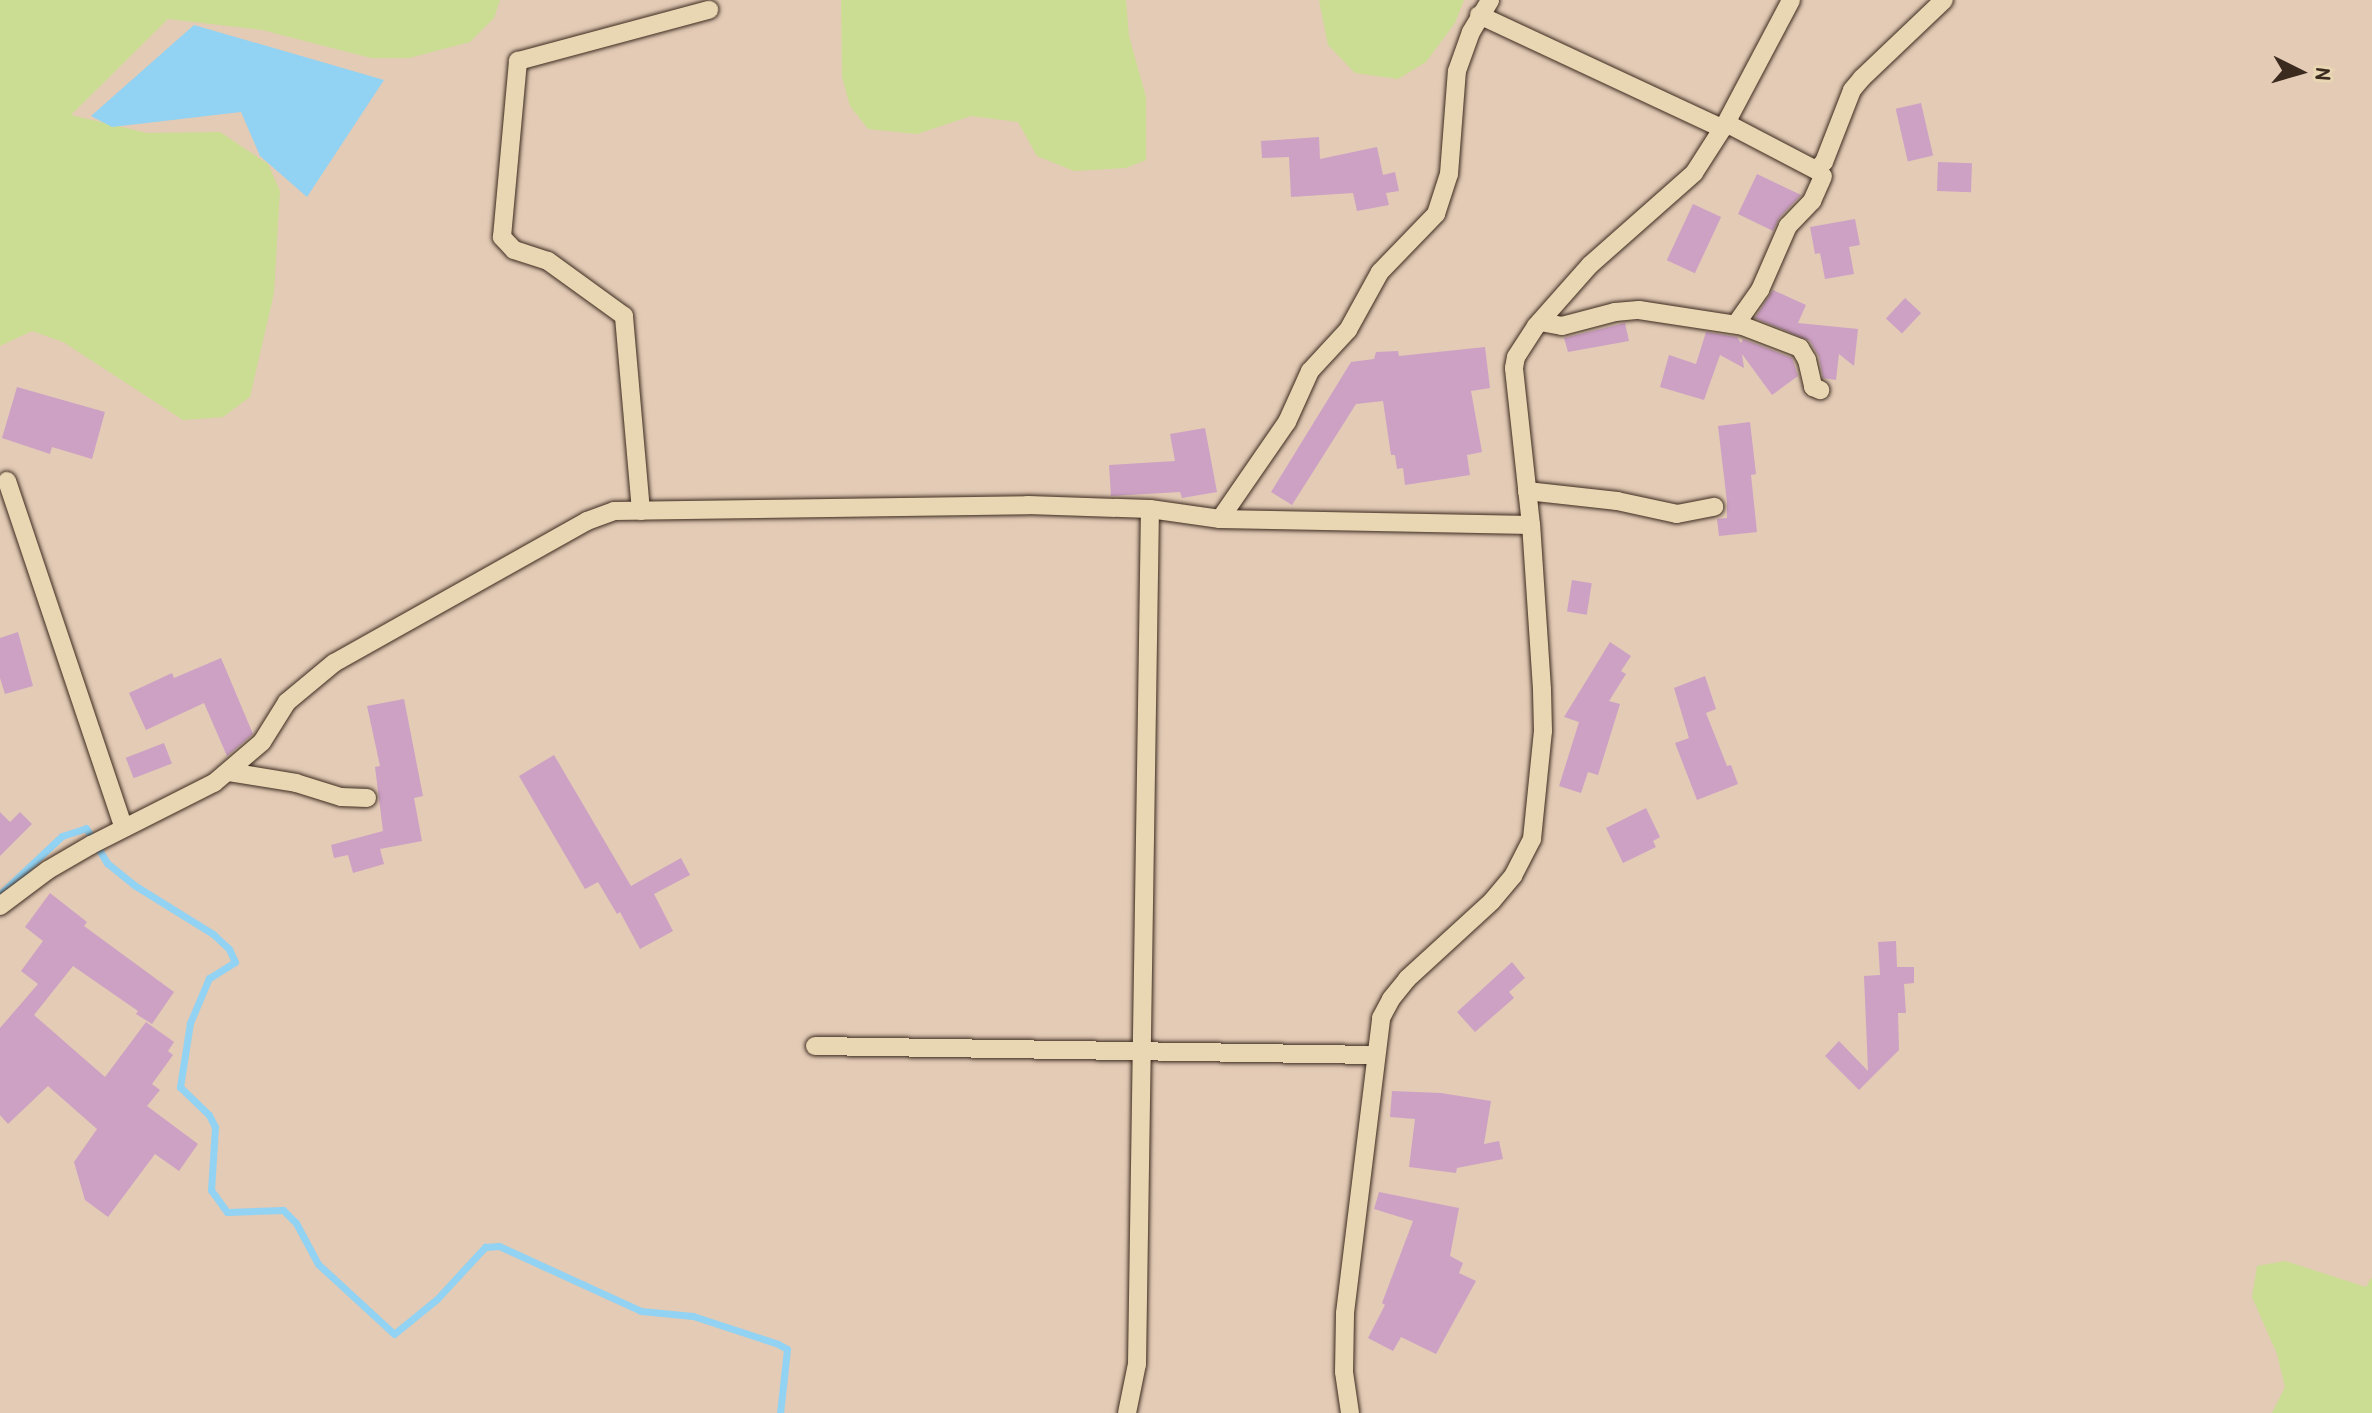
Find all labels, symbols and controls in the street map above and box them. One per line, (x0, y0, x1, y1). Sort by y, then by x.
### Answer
north arrow (2260, 32, 2340, 112)
text: N (2308, 67, 2339, 81)

